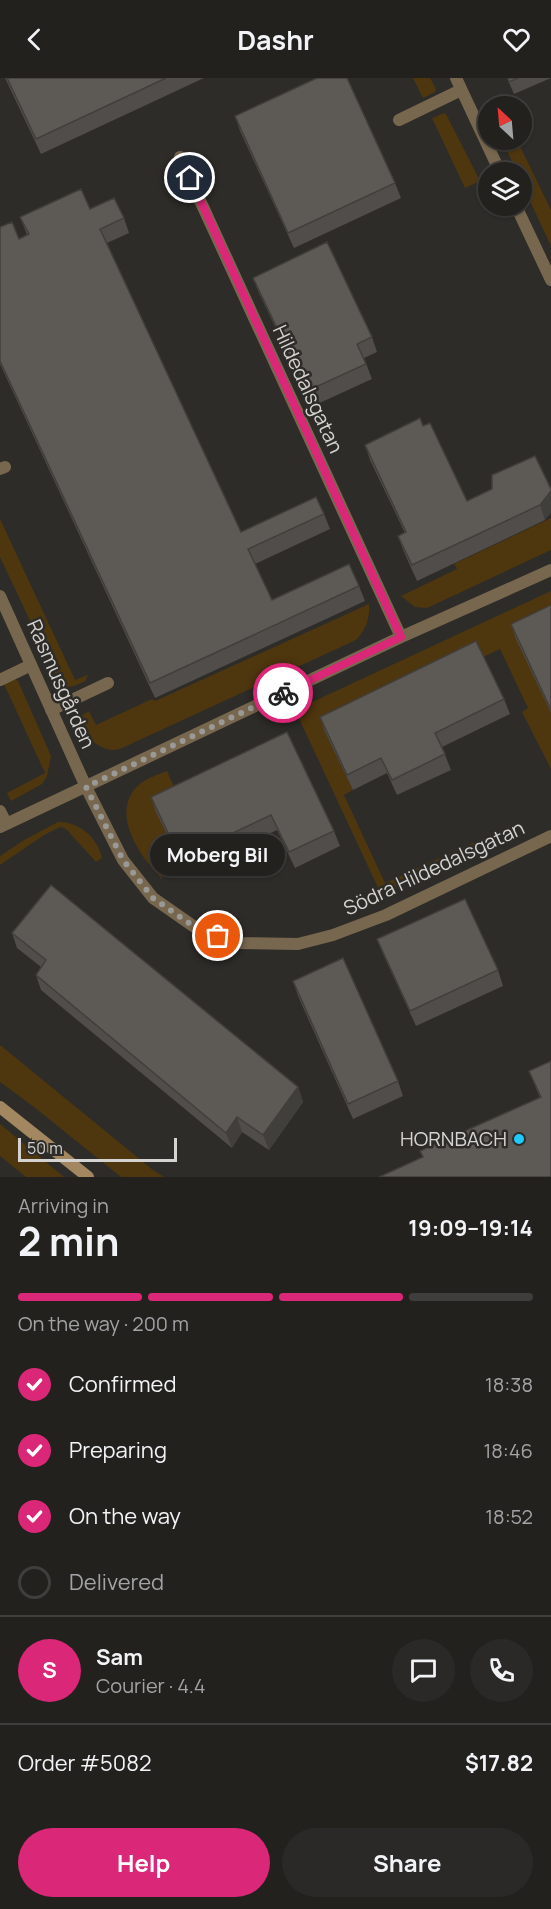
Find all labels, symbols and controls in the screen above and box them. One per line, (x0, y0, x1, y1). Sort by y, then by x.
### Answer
text: Dashr (237, 21, 314, 58)
icon: back (18, 23, 51, 56)
icon: heart (500, 23, 533, 56)
north arrow (478, 96, 532, 150)
map controls (478, 96, 532, 216)
pin (164, 152, 215, 203)
icon: home (173, 161, 206, 194)
button: layers (478, 162, 532, 216)
street label: Hildedalsgatan (267, 320, 350, 457)
street label: Rasmusgården (21, 615, 102, 753)
courier (253, 663, 313, 723)
icon: bike (267, 677, 300, 710)
street label: Södra Hildedalsgatan (339, 814, 529, 921)
callout: Moberg Bil (150, 834, 286, 876)
text: Moberg Bil (167, 841, 268, 868)
pin (192, 910, 243, 961)
icon: bag (201, 919, 234, 952)
place label: HORNBACH (400, 1125, 507, 1152)
marker: HORNBACH (512, 1132, 526, 1146)
scale bar (18, 1135, 177, 1162)
text: 50 m (27, 1137, 63, 1159)
text: Arriving in (18, 1192, 109, 1219)
text: 19:09–19:14 (408, 1213, 533, 1243)
text: 2 min (18, 1214, 119, 1268)
text: On the way · 200 m (18, 1310, 189, 1337)
icon: check (18, 1368, 51, 1401)
text: Confirmed (69, 1369, 177, 1399)
text: 18:38 (485, 1371, 533, 1398)
icon: check (18, 1434, 51, 1467)
text: Preparing (69, 1435, 167, 1465)
text: 18:46 (483, 1437, 533, 1464)
icon: check (18, 1500, 51, 1533)
text: On the way (69, 1501, 181, 1531)
text: 18:52 (485, 1503, 533, 1530)
text: Delivered (69, 1567, 164, 1597)
button: chat (392, 1639, 455, 1702)
button: phone (470, 1639, 533, 1702)
text: Sam (96, 1642, 143, 1672)
text: S (42, 1655, 57, 1685)
text: Courier · 4.4 (96, 1672, 206, 1699)
text: Order #5082 (18, 1748, 152, 1778)
text: $17.82 (465, 1748, 533, 1778)
button: Help (18, 1828, 270, 1897)
button: Share (282, 1828, 533, 1897)

